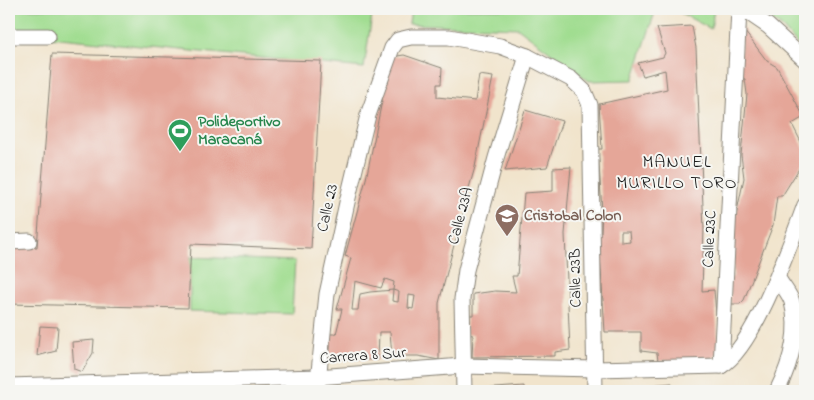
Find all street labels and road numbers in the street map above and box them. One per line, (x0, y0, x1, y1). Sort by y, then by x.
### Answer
street label: Calle 23 (311, 182, 345, 234)
street label: Calle 23A (442, 185, 480, 247)
street label: Calle 23C (697, 210, 723, 268)
street label: Calle 23B (563, 248, 589, 308)
street label: Carrera 8 Sur (319, 341, 407, 371)

